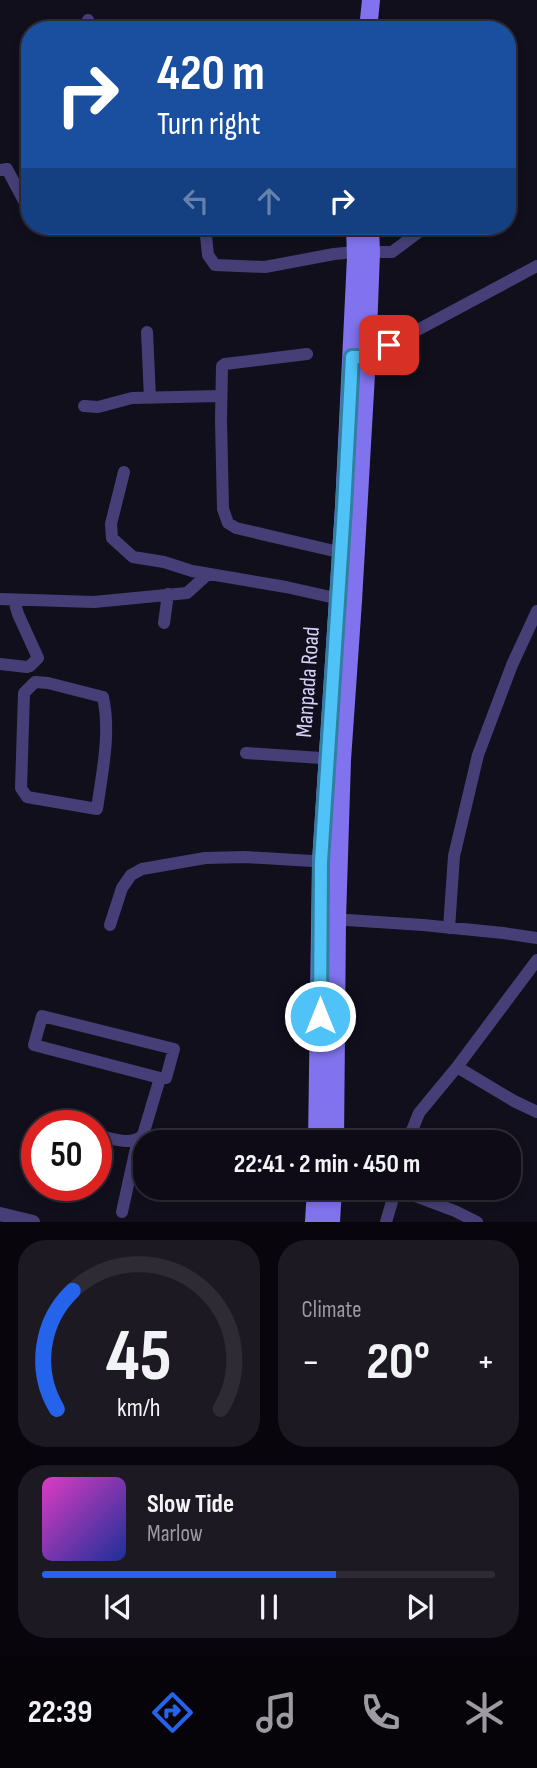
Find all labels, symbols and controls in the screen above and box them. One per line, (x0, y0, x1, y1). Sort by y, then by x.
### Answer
text: 420 m (157, 45, 265, 104)
icon: right (42, 49, 133, 140)
text: Turn right (157, 105, 261, 144)
icon: left (177, 182, 215, 220)
icon: ahead (250, 182, 288, 220)
icon: right (323, 182, 361, 220)
pin (359, 315, 419, 375)
icon: arrive (370, 326, 408, 364)
street label: Manpada Road (290, 626, 326, 738)
position arrow (283, 979, 357, 1053)
speed limit sign: 50 (21, 1110, 112, 1201)
text: 22:41 · 2 min · 450 m (234, 1149, 420, 1180)
text: Climate (302, 1296, 361, 1324)
text: 45 (106, 1314, 172, 1402)
text: 20° (366, 1331, 430, 1394)
text: − (302, 1340, 320, 1385)
text: + (476, 1340, 495, 1385)
text: km/h (117, 1393, 160, 1424)
text: Slow Tide (147, 1489, 234, 1520)
text: Marlow (147, 1520, 203, 1548)
icon: previous (99, 1588, 137, 1626)
icon: pause (250, 1588, 288, 1626)
icon: next (401, 1588, 439, 1626)
icon: directions (148, 1688, 197, 1737)
icon: music (252, 1688, 301, 1737)
icon: phone (356, 1688, 405, 1737)
icon: climate (460, 1688, 509, 1737)
text: 22:39 (28, 1693, 92, 1732)

